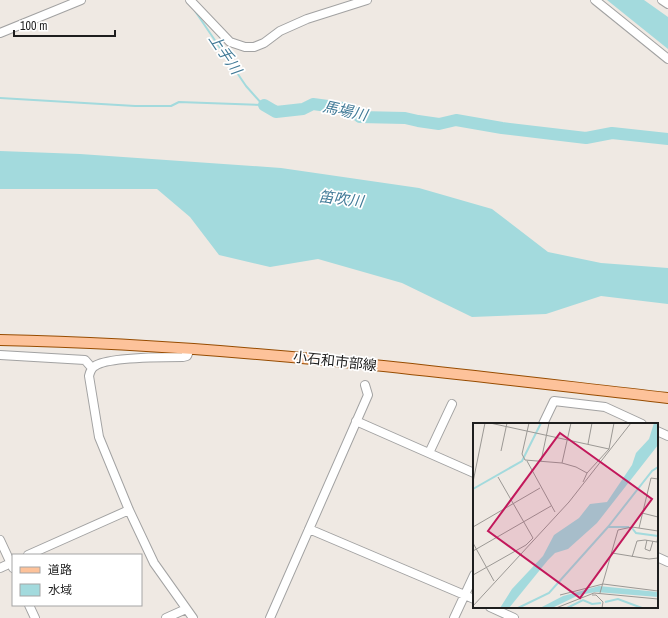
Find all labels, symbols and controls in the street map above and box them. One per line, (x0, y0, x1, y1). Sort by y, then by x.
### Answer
scale bar (14, 12, 115, 38)
text: 100 m (20, 18, 47, 34)
water label: 上手川 (204, 29, 248, 80)
water label: 馬場川 (321, 96, 371, 126)
water label: 笛吹川 (317, 185, 367, 212)
street label: 小石和市部線 (292, 348, 378, 374)
inset map (473, 423, 658, 608)
legend (12, 554, 142, 606)
text: 道路 (48, 562, 72, 578)
text: 水域 (48, 582, 72, 598)

